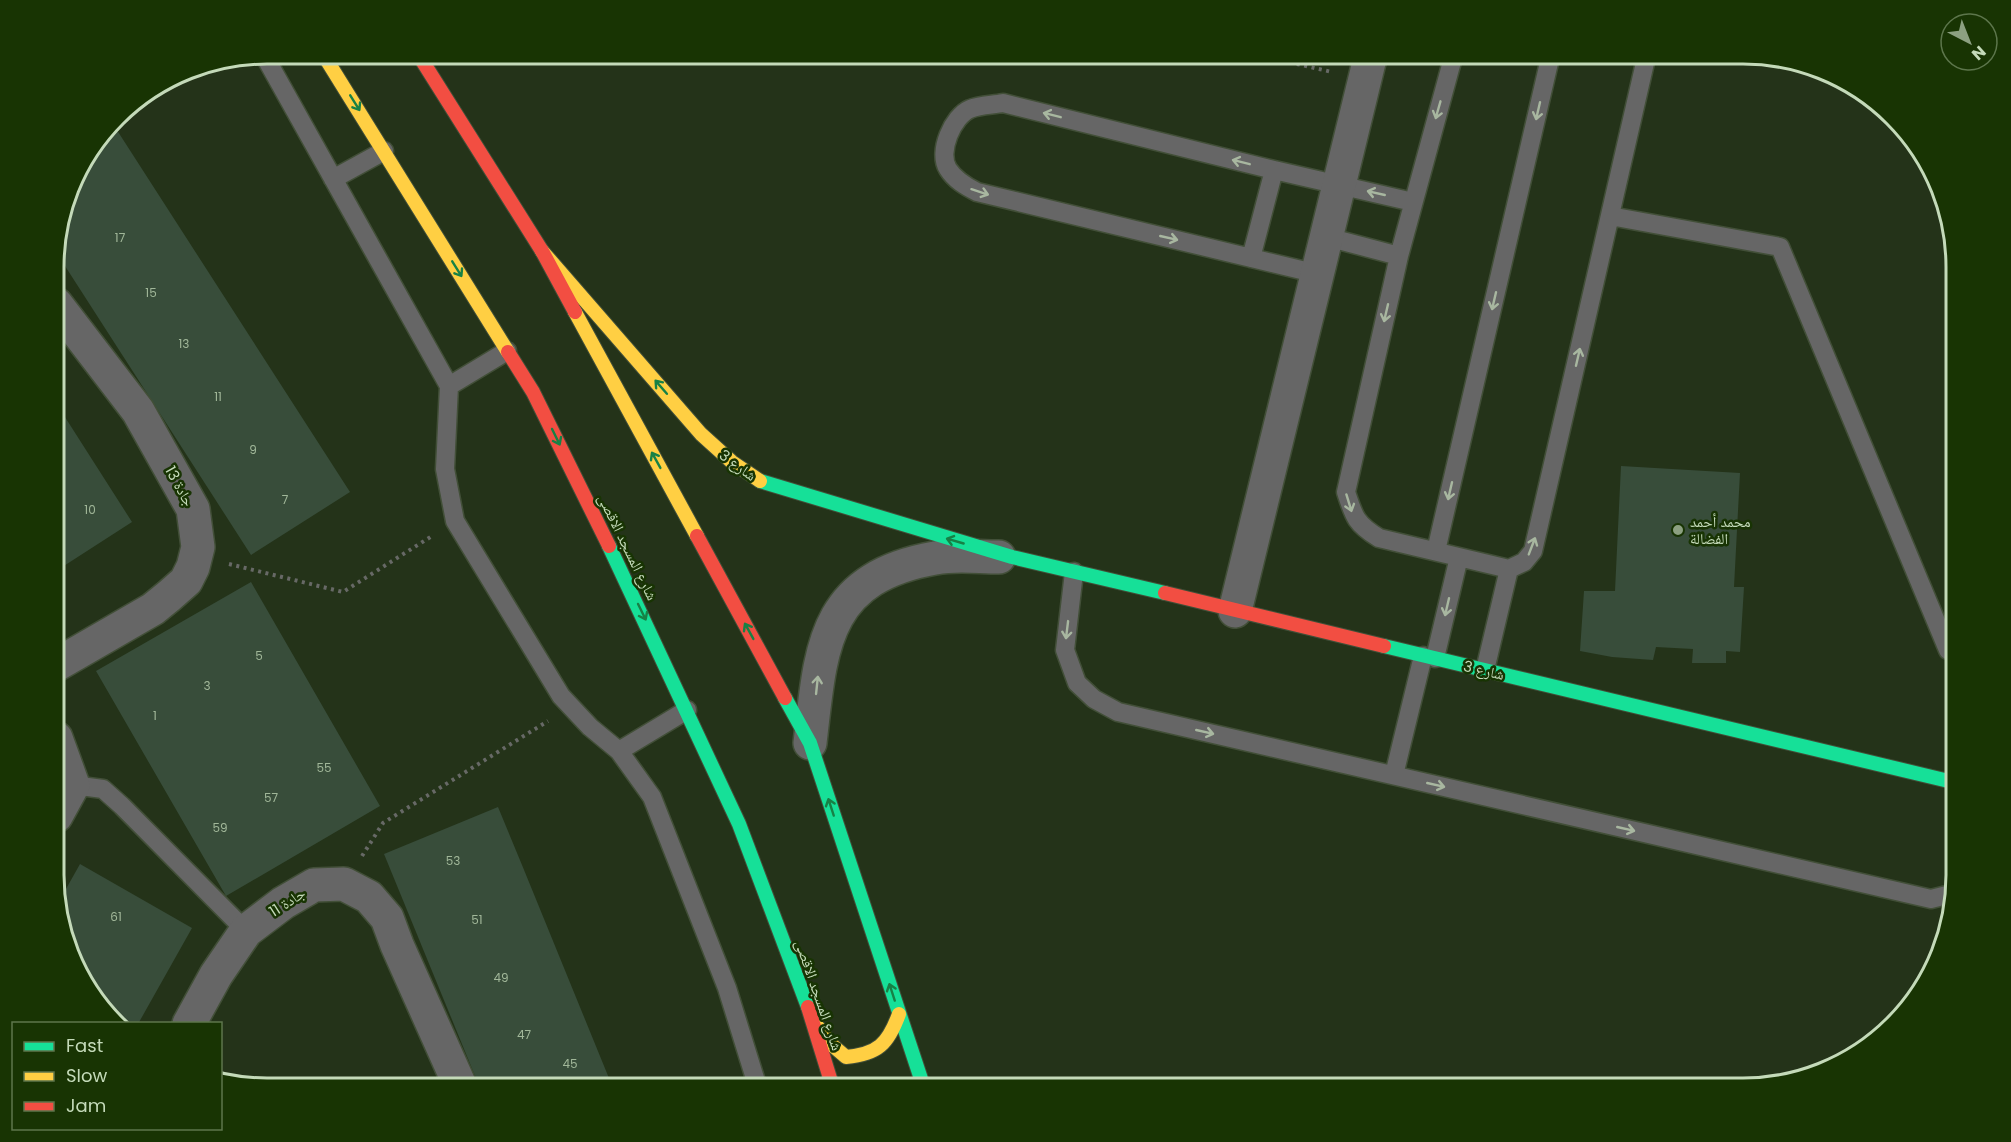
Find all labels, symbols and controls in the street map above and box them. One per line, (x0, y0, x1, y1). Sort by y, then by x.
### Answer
north arrow (1939, 12, 1999, 72)
text: N (1967, 40, 1991, 65)
one-way arrow (350, 94, 362, 111)
one-way arrow (1432, 100, 1443, 119)
one-way arrow (1532, 101, 1543, 120)
one-way arrow (1043, 109, 1062, 121)
one-way arrow (1232, 156, 1251, 168)
one-way arrow (970, 187, 989, 198)
one-way arrow (1367, 187, 1386, 199)
house number: 17 (115, 229, 126, 246)
one-way arrow (1159, 233, 1178, 245)
one-way arrow (452, 260, 464, 277)
house number: 15 (145, 284, 157, 301)
one-way arrow (1488, 291, 1499, 310)
one-way arrow (1380, 303, 1392, 322)
house number: 13 (179, 335, 189, 352)
one-way arrow (1572, 348, 1584, 367)
one-way arrow (654, 380, 668, 395)
house number: 11 (214, 388, 222, 405)
one-way arrow (550, 428, 562, 446)
house number: 9 (249, 441, 257, 458)
street label: شارع 3 (715, 444, 761, 486)
one-way arrow (650, 451, 661, 469)
street label: جادة 13 (160, 462, 200, 510)
one-way arrow (1443, 481, 1455, 500)
street label: شارع المسجد الاقصى (593, 490, 663, 604)
house number: 7 (282, 491, 289, 508)
one-way arrow (1345, 493, 1356, 512)
house number: 10 (84, 501, 96, 518)
place label: محمد أحمد الفضالة (1690, 511, 1751, 549)
marker: محمد أحمد الفضالة (1671, 523, 1685, 537)
one-way arrow (946, 535, 965, 546)
one-way arrow (1528, 538, 1539, 556)
one-way arrow (1441, 598, 1453, 617)
one-way arrow (636, 603, 648, 621)
one-way arrow (1061, 620, 1072, 639)
one-way arrow (743, 623, 755, 640)
house number: 5 (255, 647, 263, 664)
street label: شارع 3 (1461, 655, 1507, 685)
one-way arrow (811, 675, 822, 695)
house number: 3 (203, 677, 211, 694)
house number: 1 (153, 707, 157, 724)
one-way arrow (1195, 726, 1214, 738)
house number: 55 (316, 759, 332, 776)
one-way arrow (1426, 779, 1445, 791)
house number: 57 (264, 789, 278, 806)
one-way arrow (825, 798, 836, 817)
house number: 59 (212, 819, 228, 836)
one-way arrow (1616, 823, 1635, 835)
house number: 53 (446, 852, 460, 869)
street label: جادة 11 (265, 882, 310, 922)
house number: 61 (110, 908, 122, 925)
house number: 51 (471, 911, 483, 928)
street label: شارع المسجد الاقصى (790, 937, 848, 1053)
house number: 49 (493, 969, 509, 986)
one-way arrow (886, 983, 897, 1002)
legend (12, 1022, 222, 1130)
house number: 47 (517, 1026, 531, 1043)
text: Fast (66, 1033, 103, 1058)
house number: 45 (562, 1055, 578, 1072)
text: Slow (66, 1063, 108, 1088)
text: Jam (66, 1093, 106, 1118)

